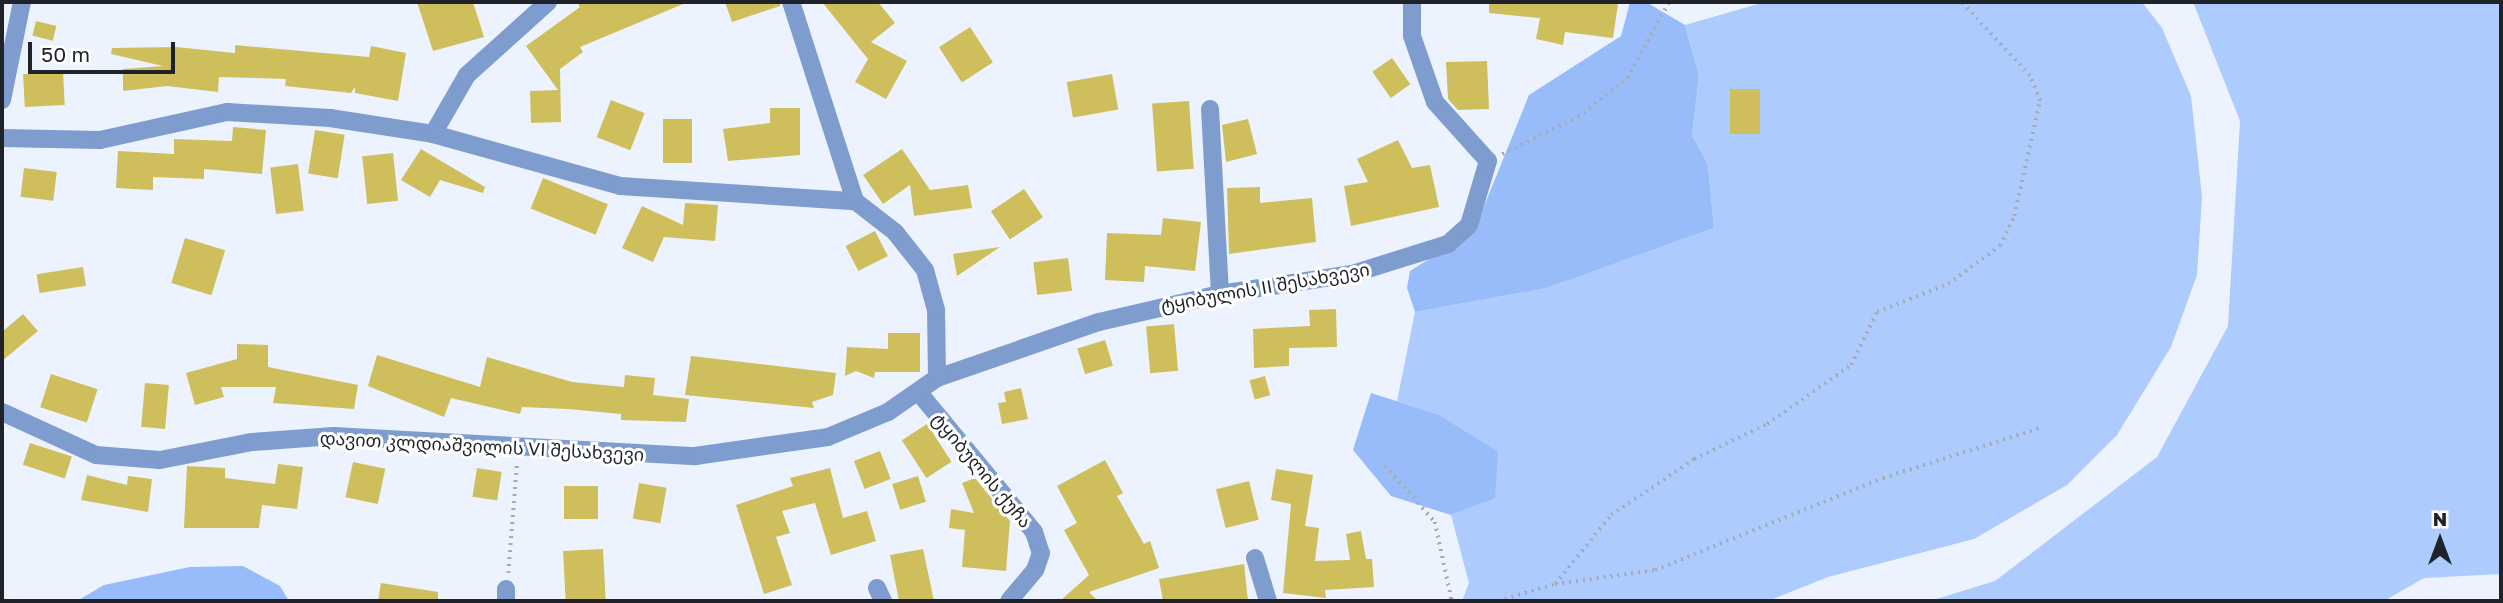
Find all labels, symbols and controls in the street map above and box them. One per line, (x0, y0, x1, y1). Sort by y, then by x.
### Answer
scale bar (32, 28, 178, 72)
text: 50 m (41, 41, 90, 67)
street label: ტყიბულის II შესახვევი (1159, 258, 1371, 316)
street label: ტყიბულის ქუჩა (927, 408, 1037, 532)
street label: დავით კლდიაშვილის VI შესახვევი (319, 427, 645, 465)
north arrow (2405, 505, 2475, 575)
text: N (2433, 507, 2447, 530)

